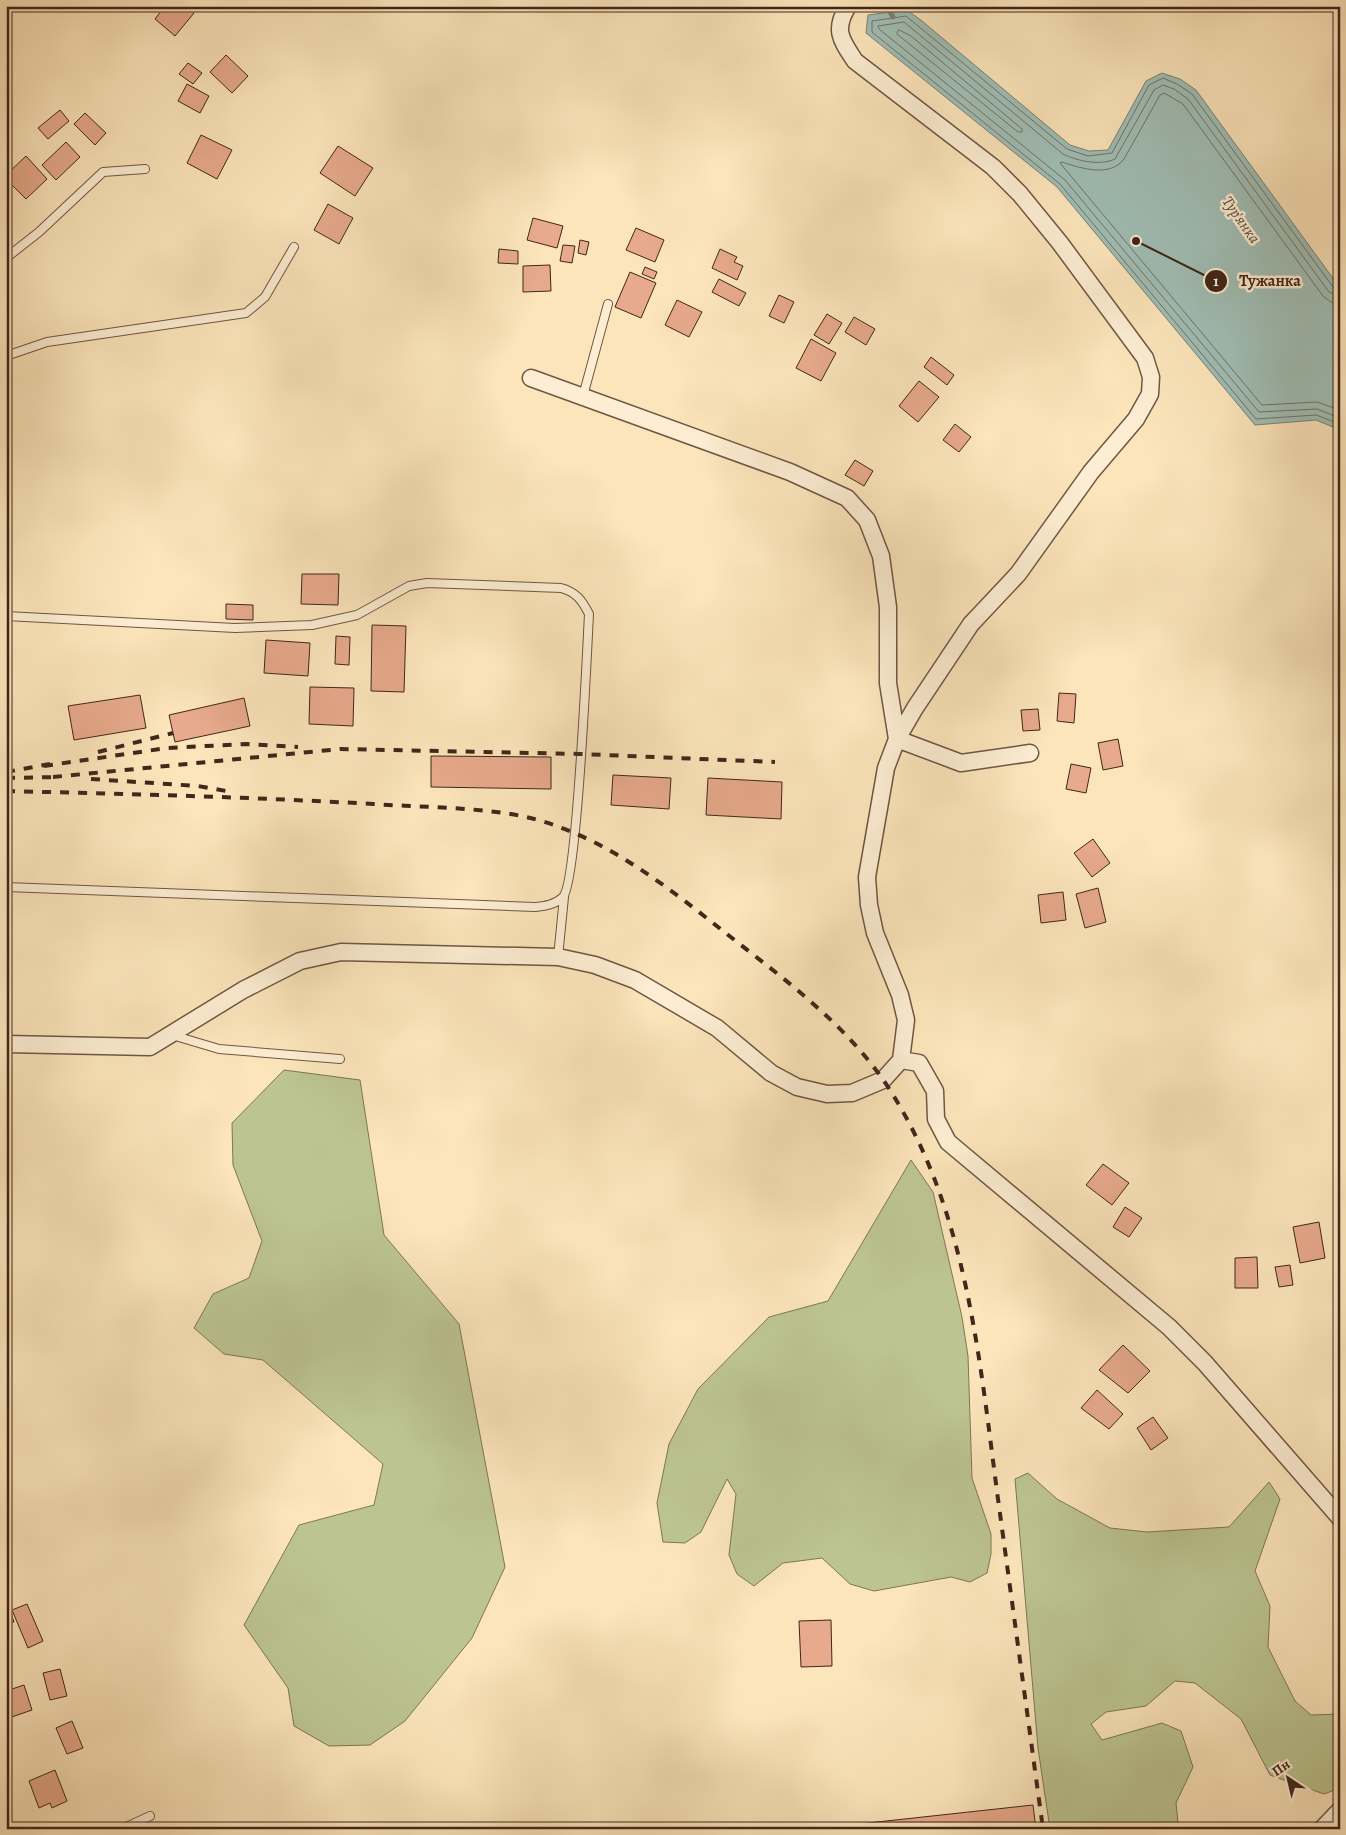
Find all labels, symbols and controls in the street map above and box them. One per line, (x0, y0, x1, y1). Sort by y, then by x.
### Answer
water label: Тур'янка (1217, 192, 1265, 248)
callout: Тужанка (1204, 265, 1311, 296)
text: Тужанка (1239, 270, 1301, 292)
text: 1 (1213, 271, 1219, 291)
north arrow (1264, 1752, 1314, 1802)
text: Пн (1268, 1755, 1294, 1781)

